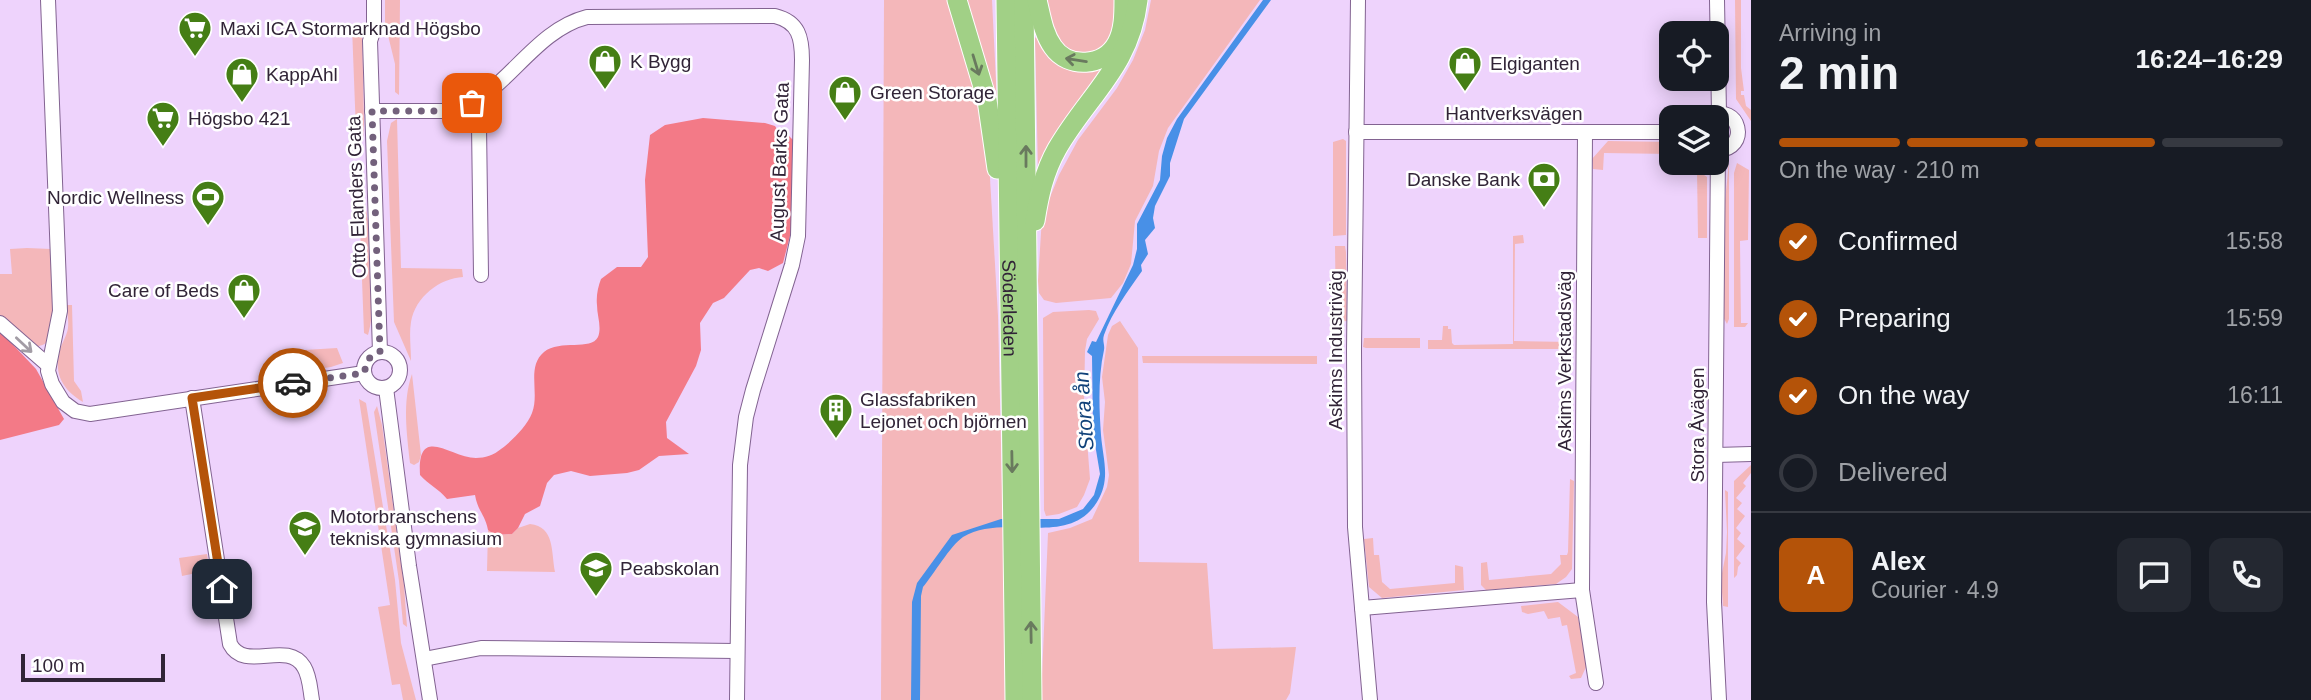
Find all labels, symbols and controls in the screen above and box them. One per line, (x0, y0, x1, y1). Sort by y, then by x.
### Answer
supermarket icon: Maxi ICA Stormarknad Högsbo (176, 9, 214, 58)
place label: Maxi ICA Stormarknad Högsbo (220, 18, 481, 39)
text: Arriving in (1779, 20, 1881, 46)
map controls (1659, 21, 1729, 175)
button: locate (1659, 21, 1729, 91)
shop icon: K Bygg (586, 42, 624, 91)
shop icon: Elgiganten (1446, 44, 1484, 93)
text: 16:24–16:29 (2136, 44, 2283, 74)
text: 2 min (1779, 47, 1899, 99)
place label: K Bygg (630, 51, 691, 72)
one-way arrow (1065, 53, 1088, 66)
place label: Elgiganten (1490, 53, 1580, 74)
one-way arrow (971, 54, 984, 76)
shop icon: KappAhl (223, 55, 261, 104)
place label: KappAhl (266, 64, 338, 85)
pin (442, 73, 502, 133)
shop icon: Green Storage (826, 73, 864, 122)
street label: August Barks Gata (766, 82, 793, 242)
place label: Green Storage (870, 82, 995, 103)
icon: bag (453, 84, 491, 122)
supermarket icon: Högsbo 421 (144, 99, 182, 148)
street label: Hantverksvägen (1445, 103, 1583, 124)
button: layers (1659, 105, 1729, 175)
place label: Högsbo 421 (188, 108, 290, 129)
street label: Otto Elanders Gata (343, 115, 370, 279)
one-way arrow (1019, 145, 1032, 168)
text: On the way · 210 m (1779, 157, 1980, 183)
bank icon: Danske Bank (1525, 160, 1563, 209)
place label: Danske Bank (1407, 169, 1520, 190)
sports icon: Nordic Wellness (189, 178, 227, 227)
place label: Nordic Wellness (47, 187, 184, 208)
icon: check (1779, 223, 1817, 261)
text: Confirmed (1838, 226, 1958, 256)
text: 15:58 (2225, 228, 2283, 254)
street label: Söderleden (998, 259, 1021, 357)
street label: Askims Industriväg (1325, 270, 1346, 430)
shop icon: Care of Beds (225, 271, 263, 320)
street label: Askims Verkstadsväg (1554, 271, 1575, 451)
place label: Care of Beds (108, 280, 219, 301)
icon: check (1779, 300, 1817, 338)
text: Preparing (1838, 303, 1951, 333)
text: 15:59 (2225, 305, 2283, 331)
one-way arrow (15, 336, 32, 353)
courier (258, 348, 328, 418)
icon: car (274, 364, 312, 402)
street label: Stora Åvägen (1687, 367, 1708, 483)
water label: Stora ån (1069, 371, 1098, 451)
icon: check (1779, 377, 1817, 415)
text: On the way (1838, 380, 1970, 410)
text: 16:11 (2227, 382, 2283, 408)
place label: Glassfabriken Lejonet och björnen (860, 389, 1027, 432)
building icon: Glassfabriken Lejonet och björnen (817, 391, 855, 440)
one-way arrow (1006, 450, 1019, 473)
text: Delivered (1838, 457, 1948, 487)
place label: Motorbranschens tekniska gymnasium (330, 506, 502, 549)
school or university icon: Motorbranschens tekniska gymnasium (286, 508, 324, 557)
button: chat (2117, 538, 2191, 612)
button: phone (2209, 538, 2283, 612)
text: Alex (1871, 546, 1926, 576)
school or university icon: Peabskolan (577, 549, 615, 598)
place label: Peabskolan (620, 558, 719, 579)
pin (192, 559, 252, 619)
text: A (1807, 560, 1825, 590)
icon: home (203, 570, 241, 608)
text: Courier · 4.9 (1871, 577, 1999, 603)
one-way arrow (1024, 621, 1038, 644)
scale bar (21, 651, 164, 683)
text: 100 m (32, 655, 85, 676)

